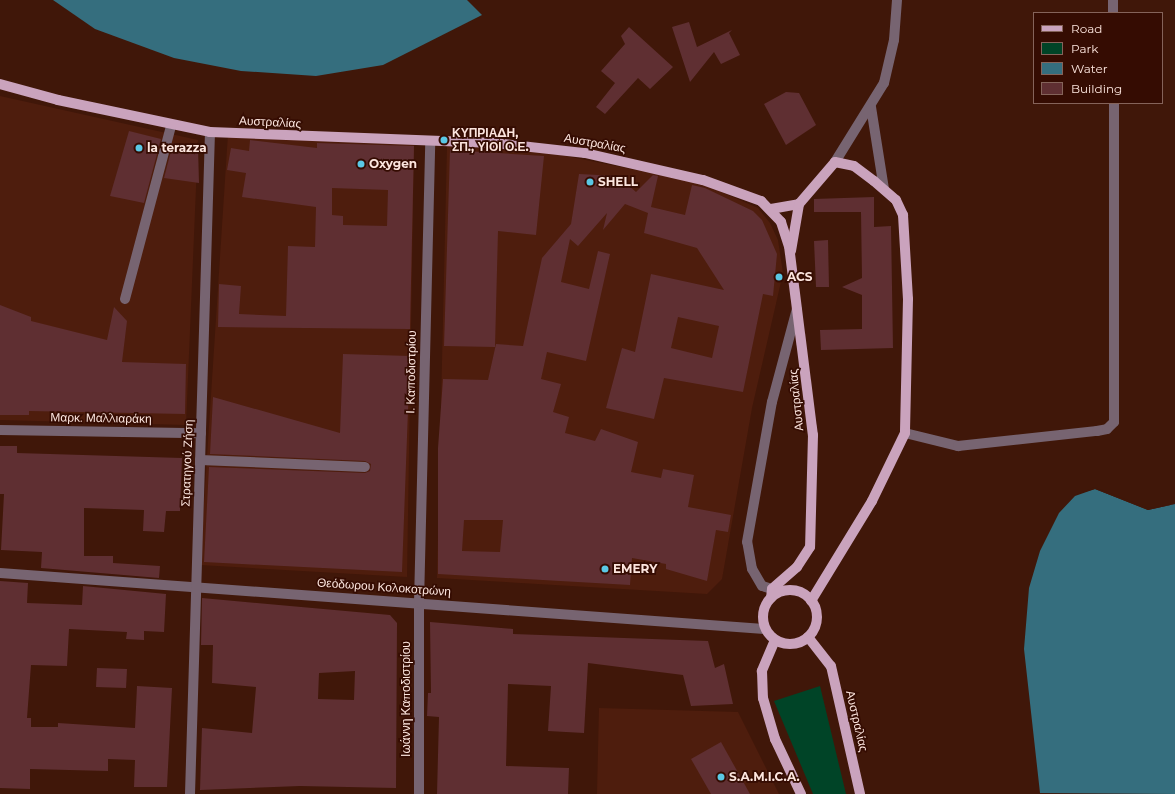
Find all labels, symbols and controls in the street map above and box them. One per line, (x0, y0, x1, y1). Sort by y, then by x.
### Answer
legend (1033, 12, 1163, 104)
text: Road (1071, 21, 1102, 36)
text: Park (1071, 41, 1098, 56)
text: Water (1071, 61, 1107, 76)
text: Building (1071, 81, 1122, 96)
street label: Αυστραλίας (238, 113, 302, 131)
place label: ΚΥΠΡΙΑΔΗ, ΣΠ., ΥΙΟΙ Ο.Ε. (452, 126, 529, 154)
street label: Αυστραλίας (563, 130, 627, 156)
marker: ΚΥΠΡΙΑΔΗ, ΣΠ., ΥΙΟΙ Ο.Ε. (439, 135, 449, 145)
place label: la terazza (147, 141, 207, 155)
marker: la terazza (134, 143, 144, 153)
place label: Oxygen (369, 157, 417, 171)
marker: Oxygen (356, 159, 366, 169)
place label: SHELL (598, 175, 638, 189)
marker: SHELL (585, 177, 595, 187)
place label: ACS (787, 270, 812, 284)
marker: ACS (774, 272, 784, 282)
street label: Ι. Καποδιστρίου (403, 330, 419, 414)
street label: Αυστραλίας (786, 368, 806, 432)
street label: Μαρκ. Μαλλιαράκη (50, 410, 152, 426)
street label: Στρατηγού Ζήση (178, 419, 196, 507)
place label: EMERY (613, 562, 657, 576)
marker: EMERY (600, 564, 610, 574)
street label: Θεόδωρου Κολοκοτρώνη (317, 575, 451, 599)
street label: Ιωάννη Καποδιστρίου (399, 641, 413, 757)
street label: Αυστραλίας (843, 689, 871, 753)
place label: S.A.M.I.C.A. (729, 770, 800, 784)
marker: S.A.M.I.C.A. (716, 772, 726, 782)

